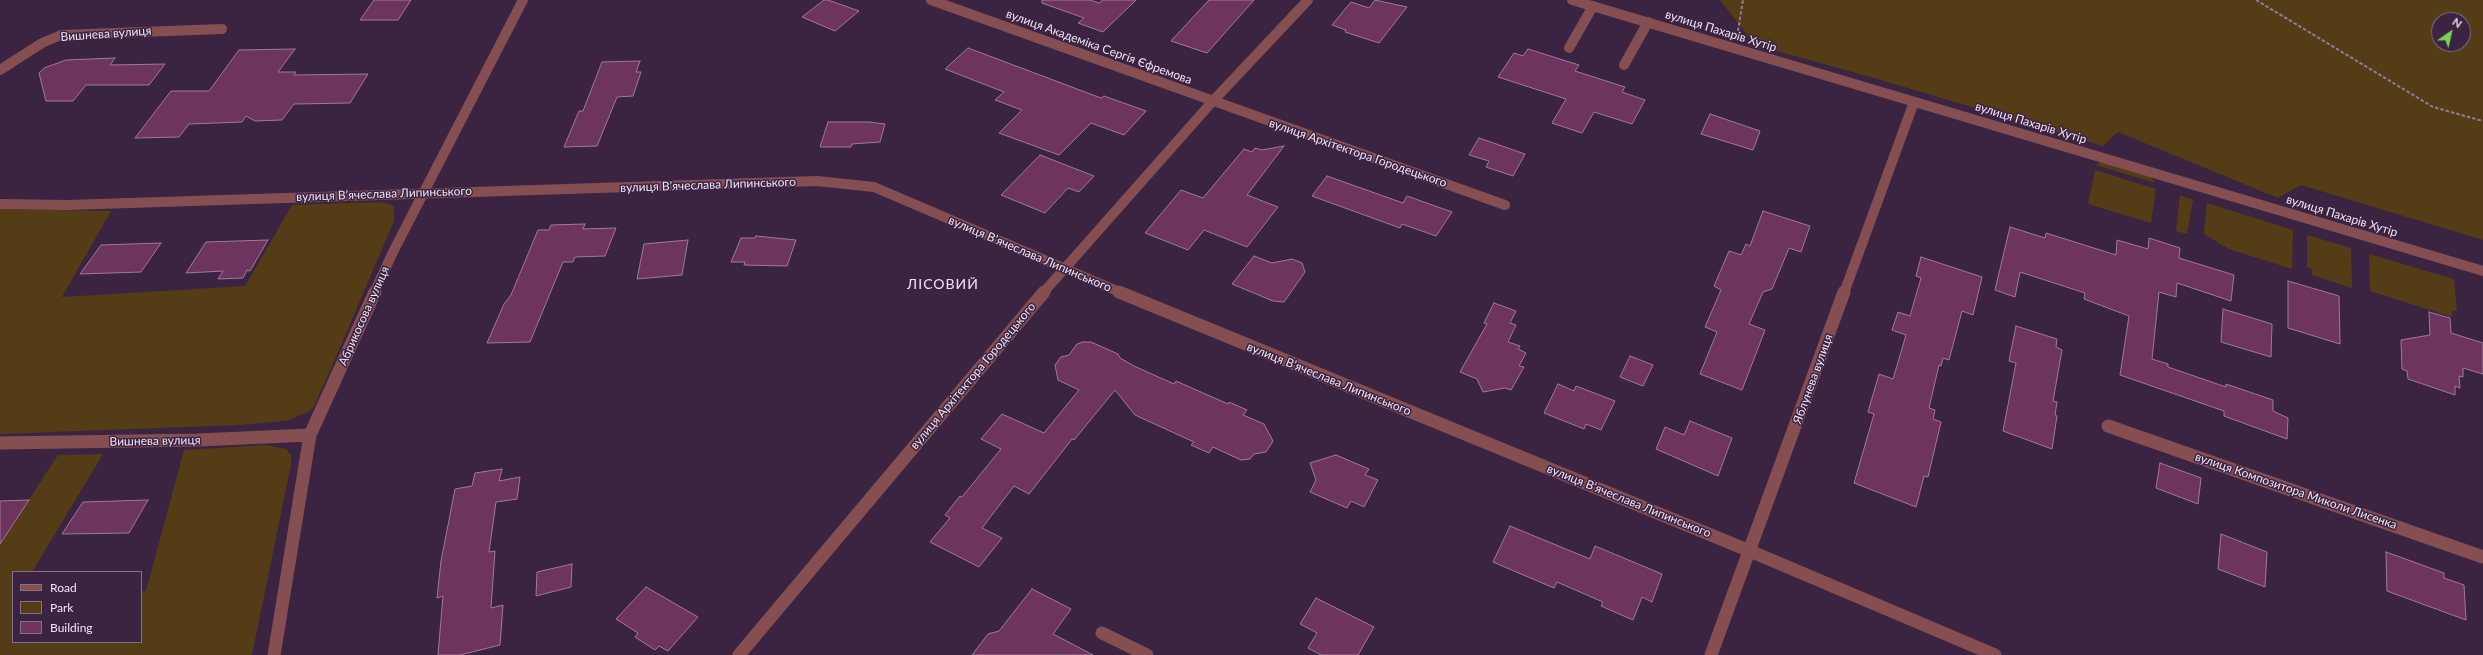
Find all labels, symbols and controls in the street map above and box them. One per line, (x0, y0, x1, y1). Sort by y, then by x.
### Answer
street label: вулиця Академіка Сергія Єфремова (1004, 7, 1194, 87)
street label: вулиця Пахарів Хутір (1663, 7, 1779, 55)
north arrow (2431, 12, 2471, 52)
text: N (2450, 15, 2465, 30)
street label: Вишнева вулиця (60, 24, 152, 44)
street label: вулиця Пахарів Хутір (1973, 99, 2089, 147)
street label: вулиця Архітектора Городецького (1267, 116, 1449, 190)
street label: вулиця Вʼячеслава Липинського (620, 175, 796, 195)
street label: вулиця Вʼячеслава Липинського (296, 184, 472, 204)
street label: вулиця Пахарів Хутір (2284, 192, 2400, 240)
street label: вулиця Вʼячеслава Липинського (946, 213, 1114, 295)
street label: Абрикосова вулиця (336, 264, 392, 368)
district label: ЛІСОВИЙ (907, 276, 979, 292)
street label: вулиця Архітектора Городецького (907, 300, 1039, 452)
street label: Яблунева вулиця (1790, 332, 1836, 426)
street label: вулиця Вʼячеслава Липинського (1245, 339, 1413, 419)
street label: Вишнева вулиця (109, 433, 201, 449)
street label: вулиця Композитора Миколи Лисенка (2193, 450, 2399, 532)
street label: вулиця Вʼячеслава Липинського (1545, 461, 1713, 541)
legend (12, 571, 142, 643)
text: Road (50, 580, 77, 595)
text: Park (50, 600, 73, 615)
text: Building (50, 620, 93, 635)

